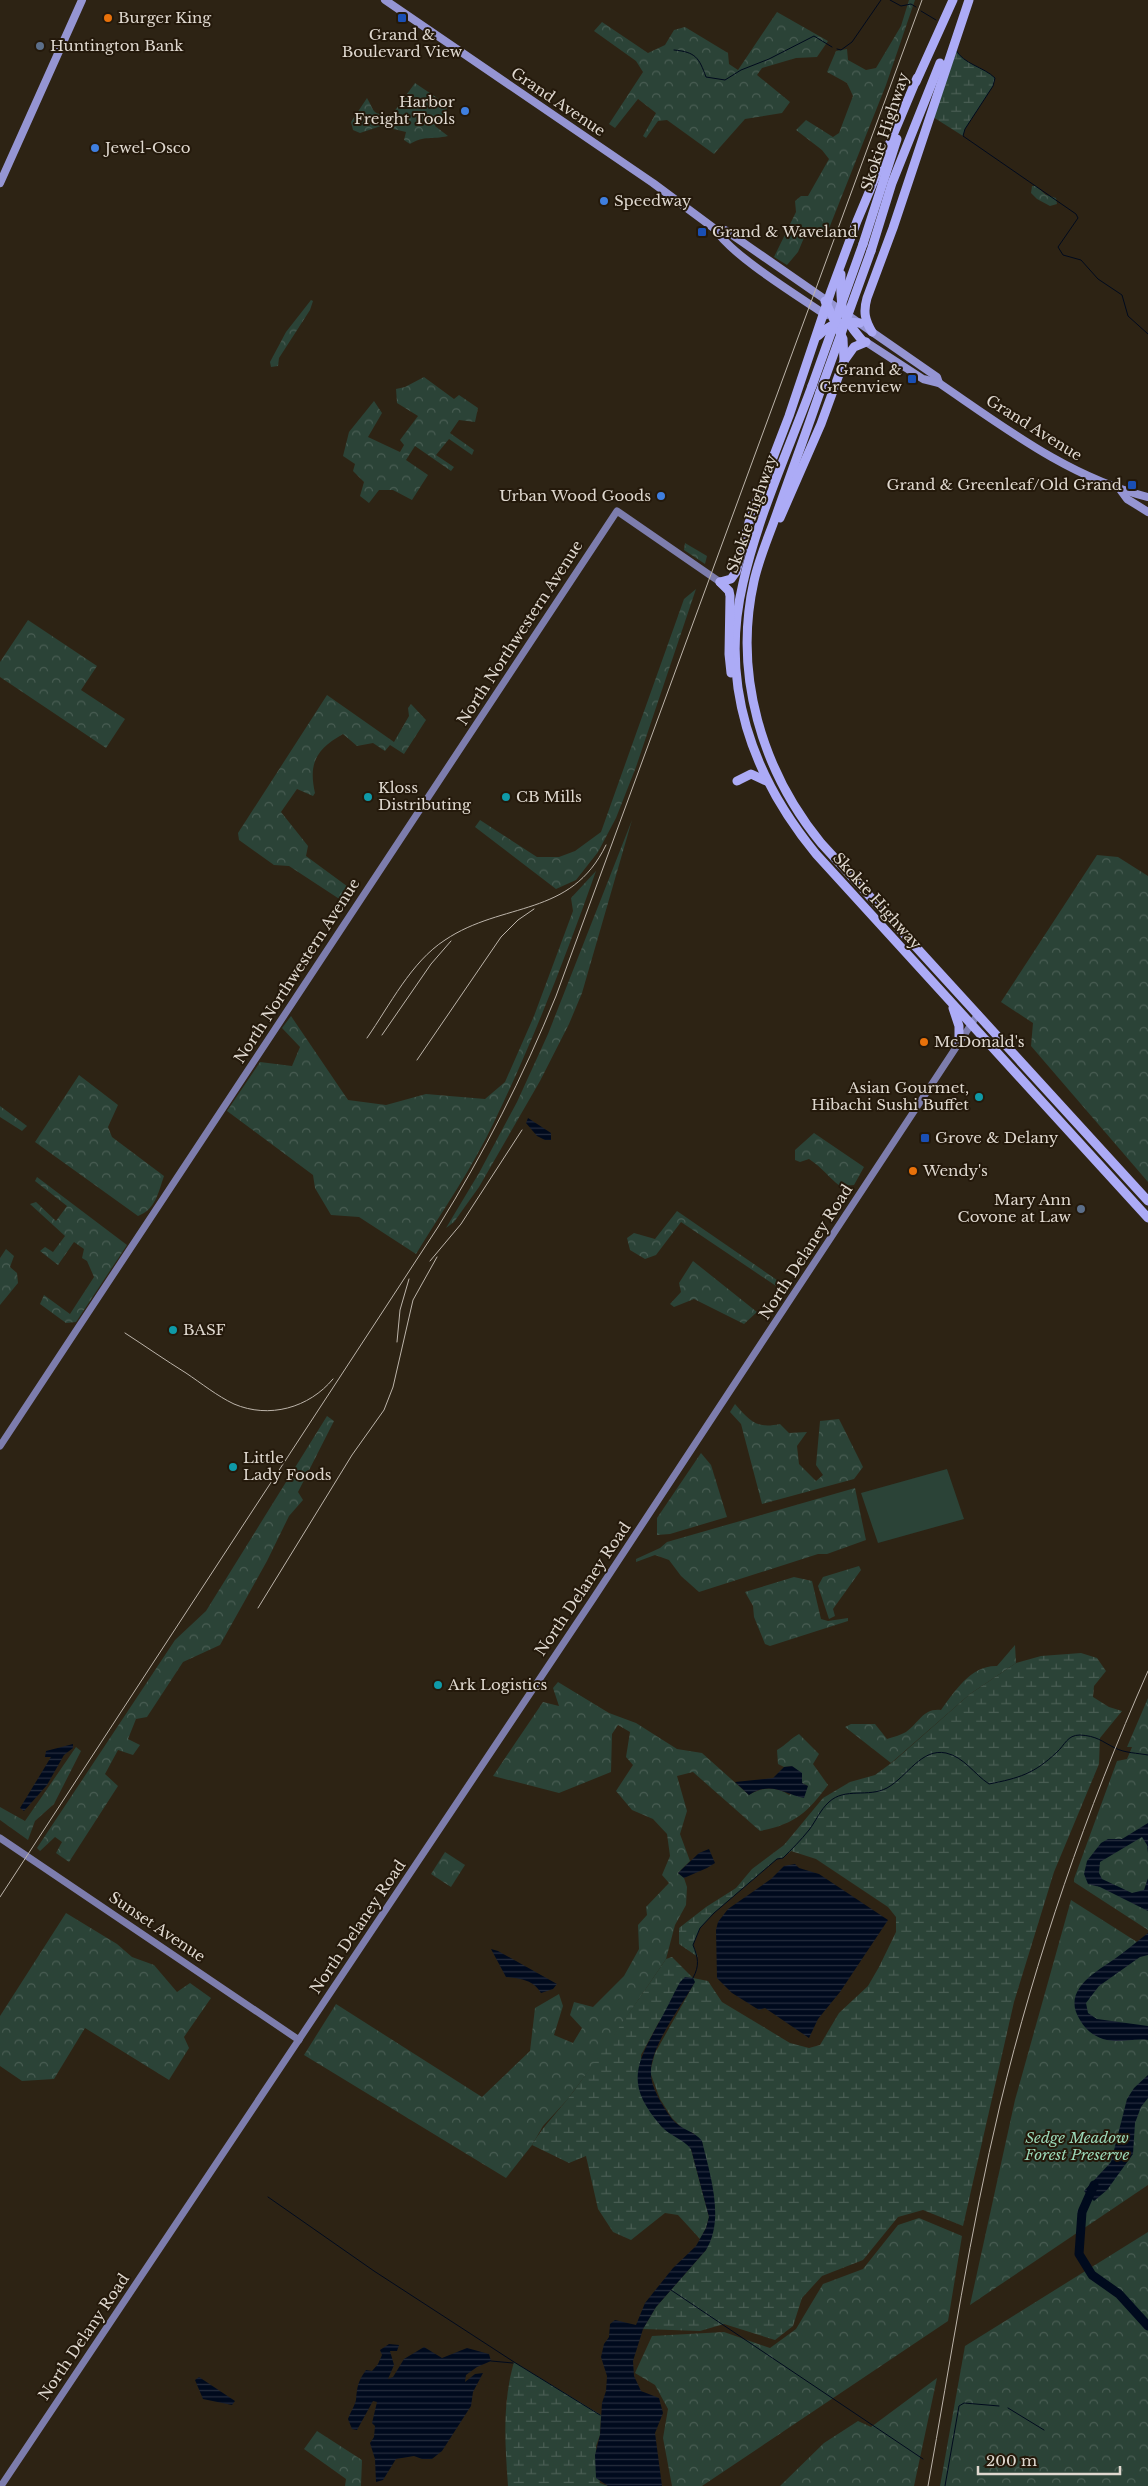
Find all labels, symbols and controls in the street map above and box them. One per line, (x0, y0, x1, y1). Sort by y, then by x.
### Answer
place label: Burger King (118, 8, 212, 27)
marker: Burger King (102, 12, 114, 24)
marker: Grand & Boulevard View (396, 12, 408, 24)
place label: Grand & Boulevard View (342, 25, 463, 61)
place label: Huntington Bank (50, 36, 184, 55)
marker: Huntington Bank (34, 40, 46, 52)
street label: Grand Avenue (507, 63, 609, 140)
street label: Skokie Highway (856, 70, 913, 194)
place label: Harbor Freight Tools (354, 92, 456, 128)
marker: Harbor Freight Tools (459, 105, 471, 117)
place label: Jewel-Osco (103, 138, 191, 157)
marker: Jewel-Osco (89, 142, 101, 154)
place label: Speedway (614, 191, 692, 210)
marker: Speedway (598, 195, 610, 207)
place label: Grand & Waveland (712, 222, 858, 241)
marker: Grand & Waveland (696, 226, 708, 238)
place label: Grand & Greenview (819, 360, 902, 396)
marker: Grand & Greenview (906, 373, 918, 385)
street label: Grand Avenue (983, 390, 1086, 465)
street label: Skokie Highway (722, 452, 781, 575)
place label: Grand & Greenleaf/Old Grand (887, 475, 1122, 494)
marker: Grand & Greenleaf/Old Grand (1126, 479, 1138, 491)
place label: Urban Wood Goods (499, 486, 651, 505)
marker: Urban Wood Goods (655, 490, 667, 502)
street label: North Northwestern Avenue (453, 537, 587, 729)
place label: Kloss Distributing (378, 778, 472, 814)
place label: CB Mills (516, 787, 582, 806)
marker: Kloss Distributing (362, 791, 374, 803)
marker: CB Mills (500, 791, 512, 803)
street label: Skokie Highway (829, 848, 926, 953)
street label: North Northwestern Avenue (230, 875, 364, 1067)
place label: McDonald's (934, 1032, 1025, 1051)
marker: McDonald's (918, 1036, 930, 1048)
place label: Asian Gourmet, Hibachi Sushi Buffet (811, 1078, 969, 1114)
marker: Asian Gourmet, Hibachi Sushi Buffet (973, 1091, 985, 1103)
place label: Grove & Delany (935, 1128, 1059, 1147)
marker: Grove & Delany (919, 1132, 931, 1144)
place label: Wendy's (922, 1161, 988, 1180)
marker: Wendy's (907, 1165, 919, 1177)
street label: North Delaney Road (755, 1181, 856, 1323)
place label: Mary Ann Covone at Law (958, 1190, 1071, 1226)
marker: Mary Ann Covone at Law (1075, 1203, 1087, 1215)
place label: BASF (183, 1320, 226, 1339)
marker: BASF (167, 1324, 179, 1336)
place label: Little Lady Foods (243, 1448, 332, 1484)
marker: Little Lady Foods (227, 1461, 239, 1473)
street label: North Delaney Road (531, 1518, 634, 1659)
place label: Ark Logistics (447, 1675, 548, 1694)
marker: Ark Logistics (432, 1679, 444, 1691)
street label: North Delaney Road (306, 1856, 409, 1997)
street label: Sunset Avenue (106, 1887, 209, 1966)
park label: Sedge Meadow Forest Preserve (1024, 2128, 1129, 2164)
street label: North Delany Road (34, 2270, 133, 2404)
scale bar (978, 2444, 1120, 2476)
text: 200 m (986, 2451, 1037, 2470)

